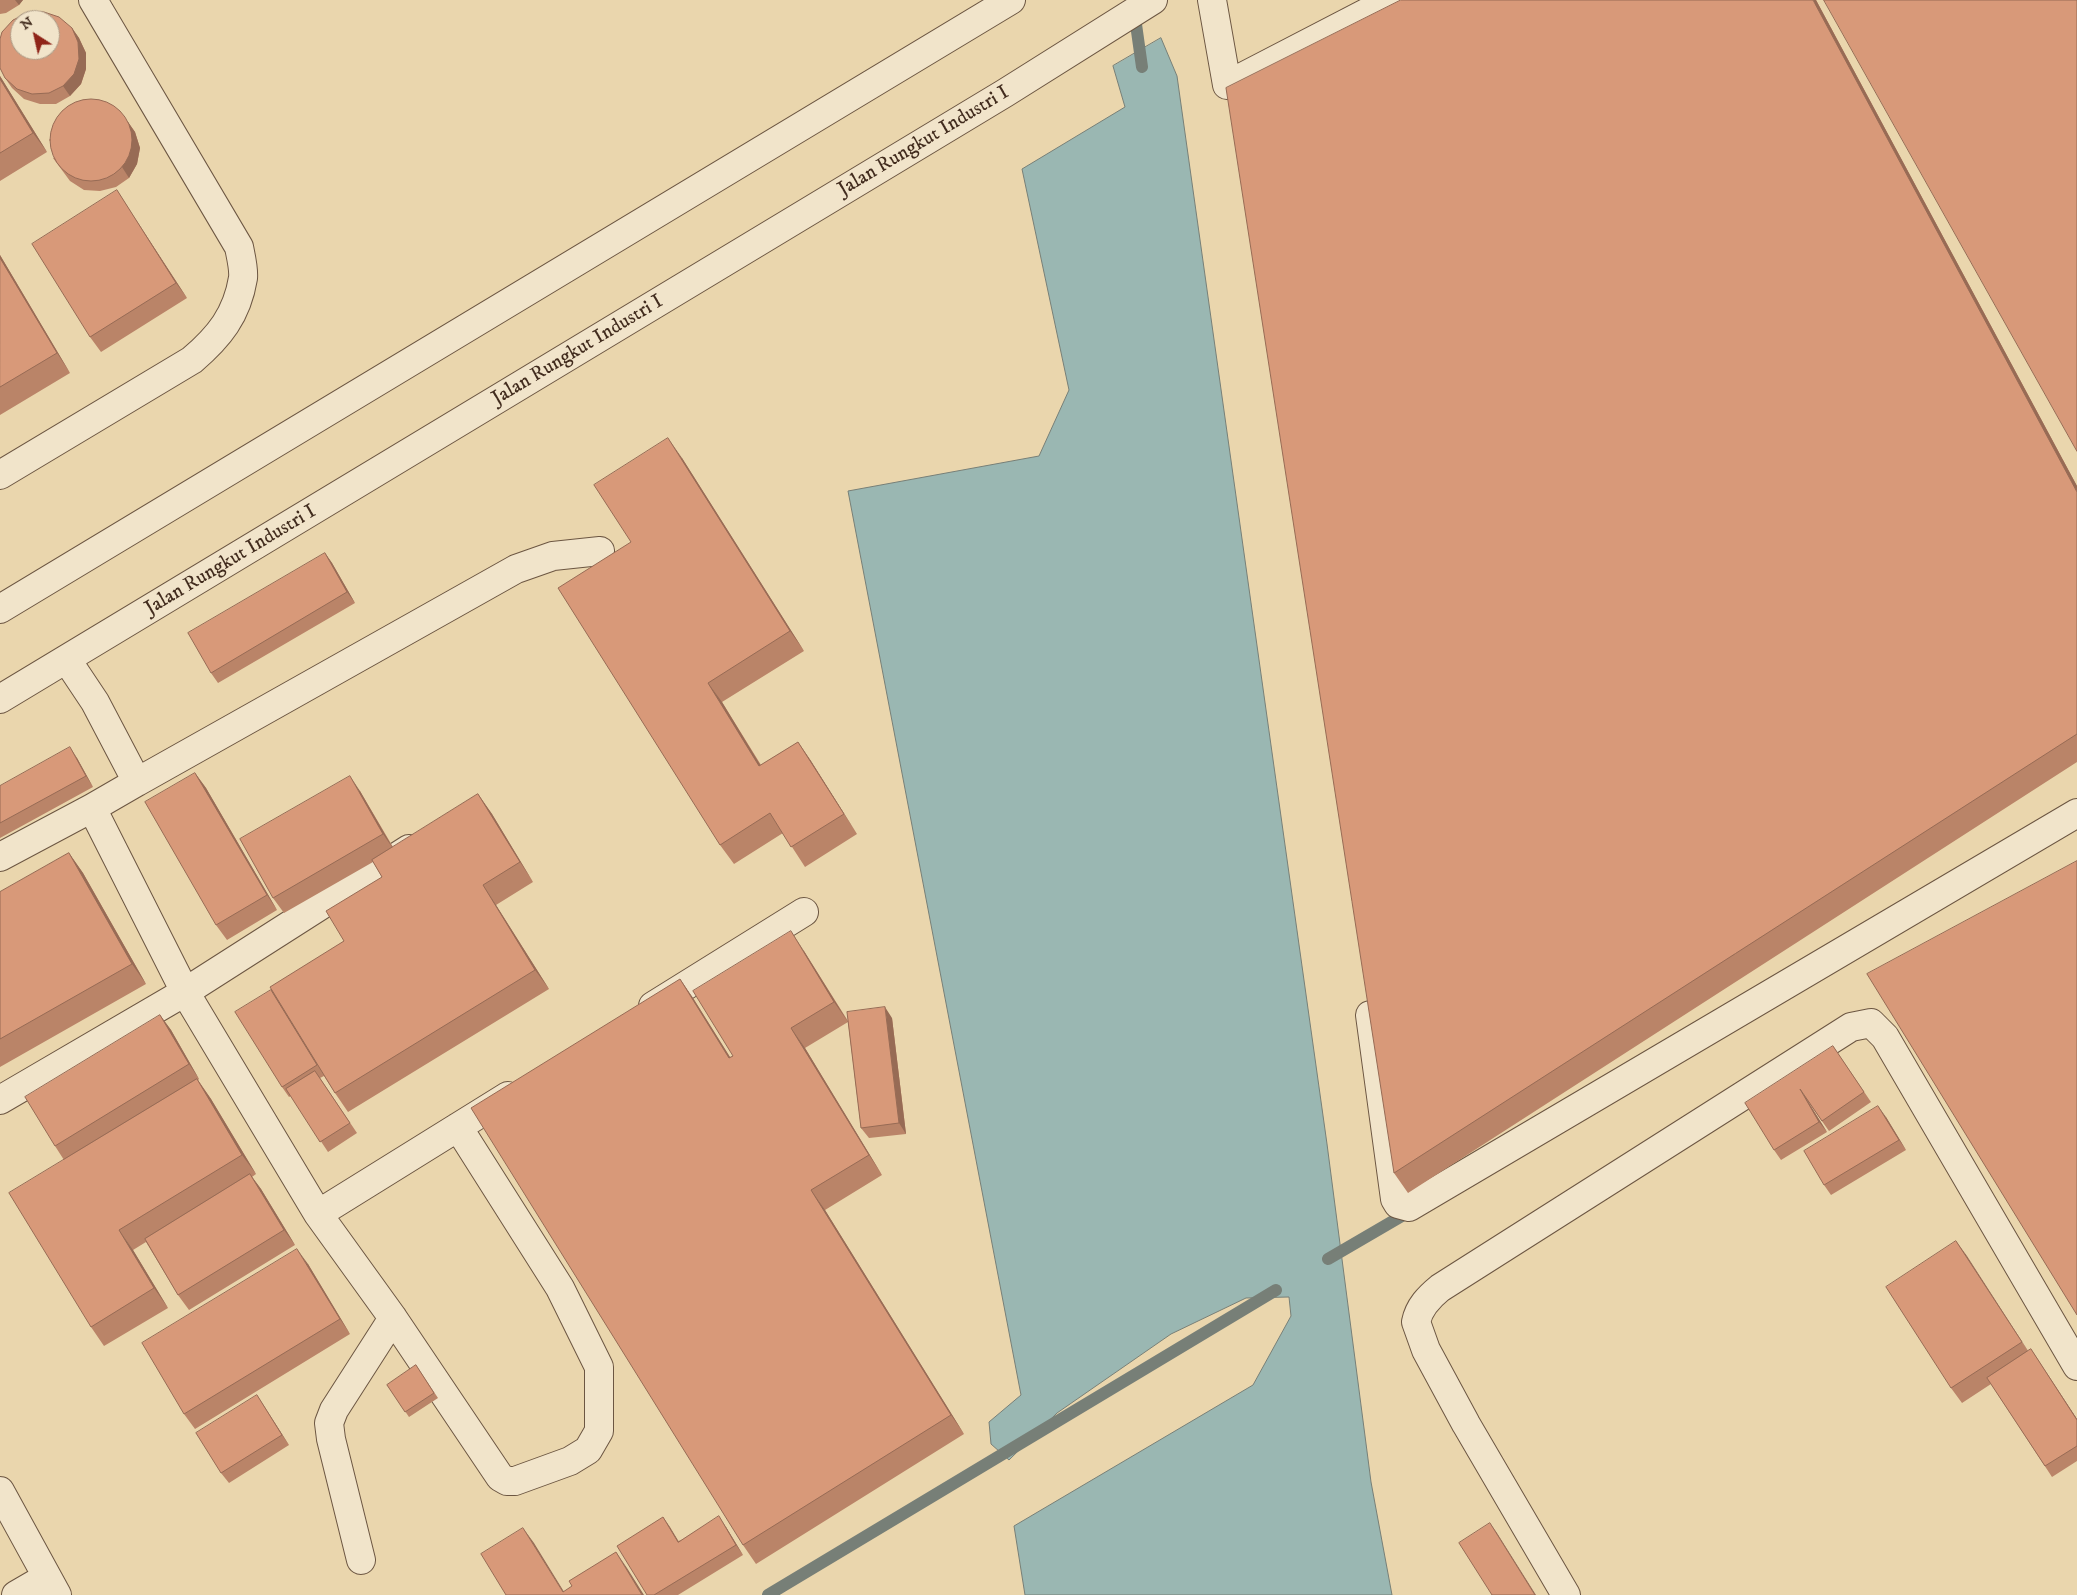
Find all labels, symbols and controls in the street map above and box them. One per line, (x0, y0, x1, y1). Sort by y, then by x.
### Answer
north arrow (10, 10, 60, 60)
text: N (17, 13, 37, 34)
street label: Jalan Rungkut Industri I (834, 81, 1014, 203)
street label: Jalan Rungkut Industri I (488, 290, 668, 412)
street label: Jalan Rungkut Industri I (141, 500, 321, 622)

